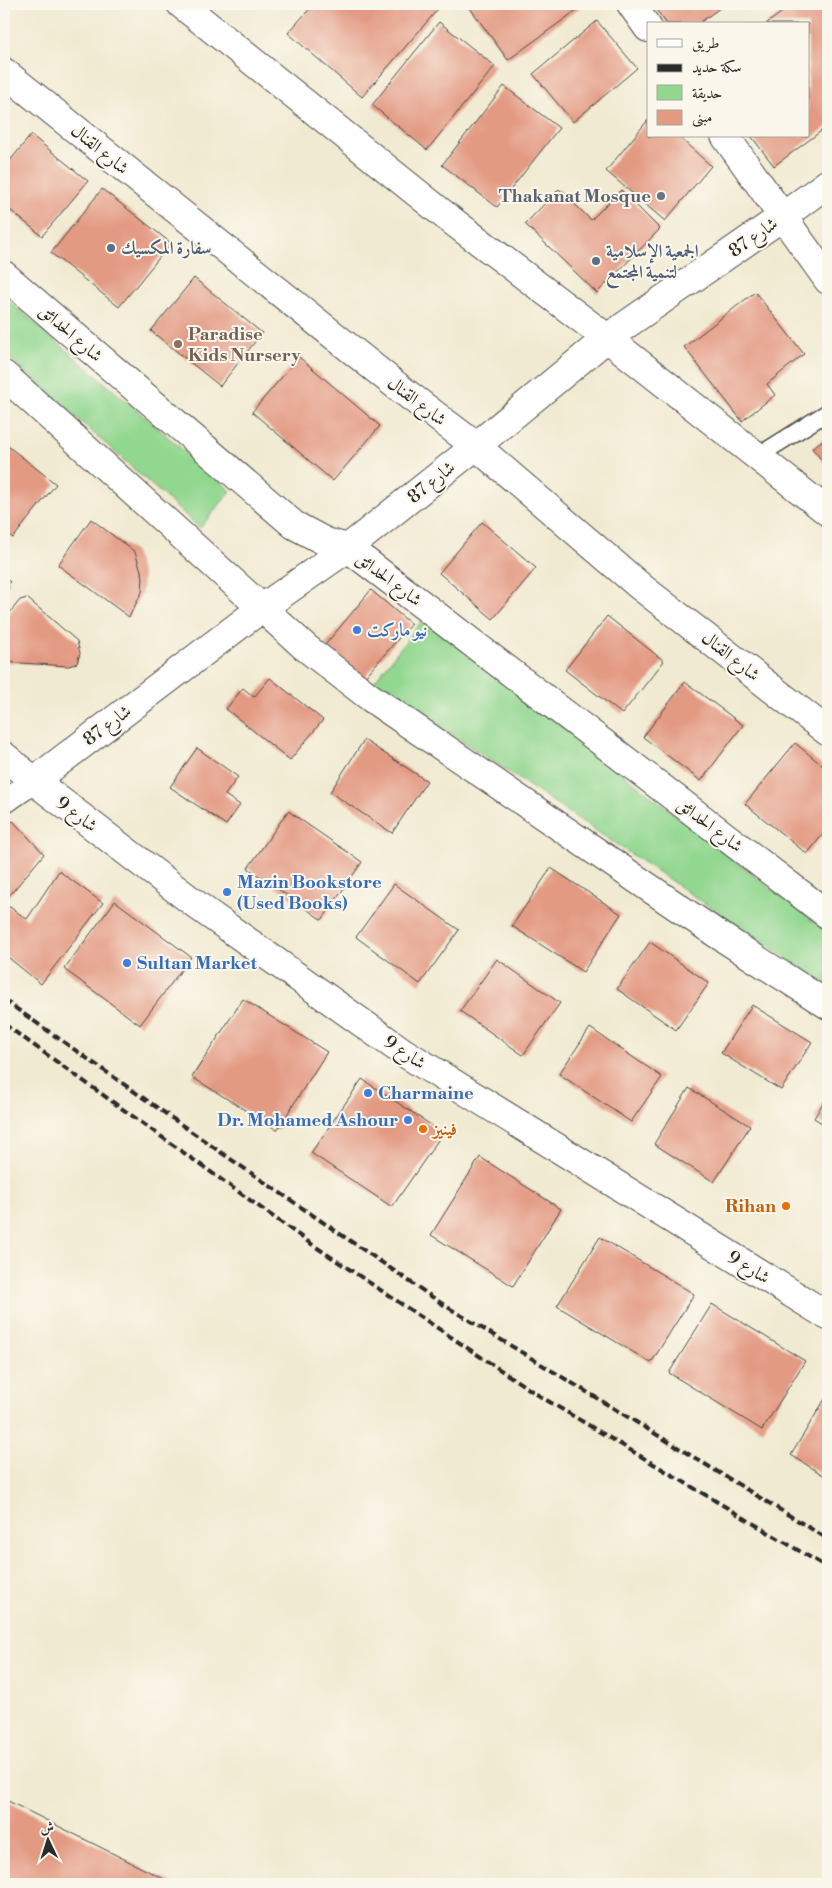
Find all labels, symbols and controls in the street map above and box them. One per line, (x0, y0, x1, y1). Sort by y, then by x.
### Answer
legend (647, 22, 810, 138)
text: طريق (692, 34, 719, 53)
text: سكة حديد (692, 58, 742, 77)
text: حديقة (692, 84, 722, 103)
text: مبنى (692, 108, 712, 128)
street label: شارع القنال (64, 119, 133, 182)
place label: Thakanat Mosque (499, 185, 651, 208)
marker: Thakanat Mosque (655, 190, 667, 202)
street label: شارع 87 (724, 212, 784, 265)
place label: سفارة المكسيك (121, 237, 212, 260)
place label: الجمعية الإسلامية لتنمية المجتمع (606, 240, 699, 289)
marker: سفارة المكسيك (105, 242, 117, 254)
marker: الجمعية الإسلامية لتنمية المجتمع (590, 255, 602, 267)
street label: شارع الحدائق (32, 299, 107, 370)
place label: Paradise Kids Nursery (188, 323, 301, 367)
marker: Paradise Kids Nursery (172, 338, 184, 350)
street label: شارع القنال (381, 372, 451, 433)
street label: شارع 87 (403, 456, 462, 511)
street label: شارع الحدائق (349, 547, 426, 614)
place label: نيو ماركت (367, 619, 428, 642)
marker: نيو ماركت (351, 624, 363, 636)
street label: شارع القنال (695, 626, 765, 689)
street label: شارع 87 (78, 700, 138, 753)
street label: شارع 9 (50, 791, 102, 840)
street label: شارع الحدائق (670, 793, 747, 860)
place label: Mazin Bookstore (Used Books) (237, 871, 382, 915)
marker: Mazin Bookstore (Used Books) (221, 886, 233, 898)
place label: Sultan Market (137, 952, 257, 975)
marker: Sultan Market (121, 957, 133, 969)
street label: شارع 9 (378, 1030, 430, 1077)
place label: Charmaine (378, 1082, 474, 1105)
marker: Charmaine (362, 1087, 374, 1099)
place label: Dr. Mohamed Ashour (217, 1109, 398, 1132)
marker: Dr. Mohamed Ashour (402, 1114, 414, 1126)
place label: فينيز (431, 1118, 457, 1141)
marker: فينيز (417, 1123, 429, 1135)
place label: Rihan (725, 1195, 776, 1218)
marker: Rihan (780, 1200, 792, 1212)
street label: شارع 9 (722, 1246, 774, 1292)
north arrow (22, 1816, 72, 1866)
text: ش (40, 1819, 55, 1837)

